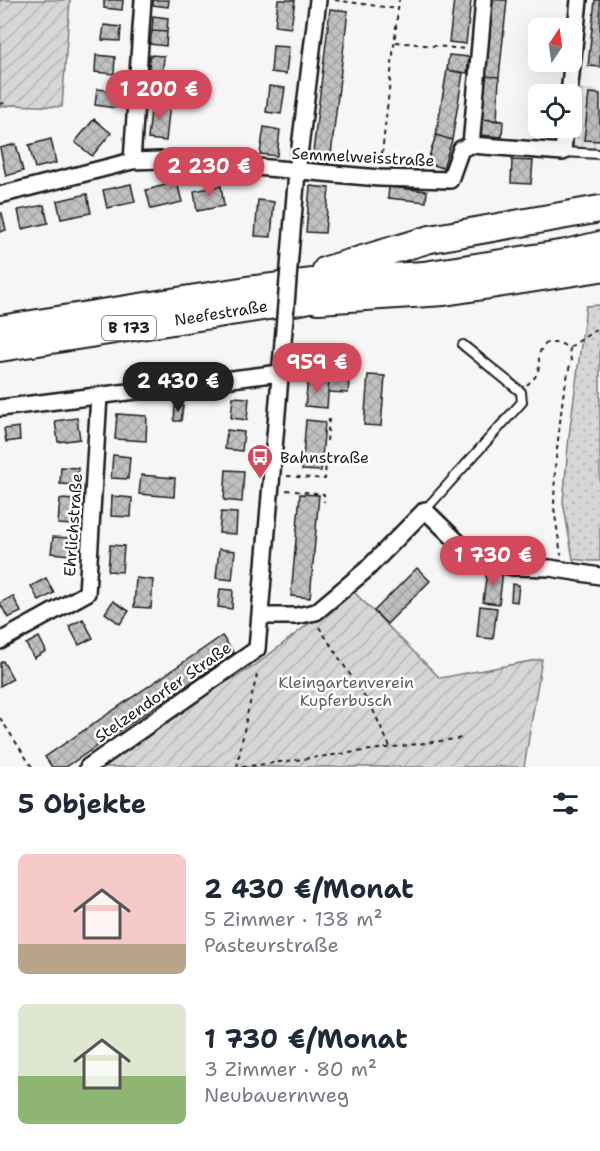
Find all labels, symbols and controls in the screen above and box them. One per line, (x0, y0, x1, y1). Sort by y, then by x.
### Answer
north arrow (528, 18, 582, 72)
map controls (528, 18, 582, 138)
pin: 1 200 € (104, 70, 214, 121)
text: 1 200 € (120, 76, 198, 102)
button: locate (528, 84, 582, 138)
street label: Semmelweisstraße (291, 143, 435, 171)
pin: 2 230 € (154, 147, 264, 198)
text: 2 230 € (167, 153, 251, 179)
street label: Neefestraße (173, 295, 269, 331)
road number: B 173 (102, 316, 156, 340)
pin: 959 € (275, 343, 359, 394)
text: 959 € (287, 349, 347, 375)
pin: 2 430 € (123, 362, 233, 413)
text: 2 430 € (137, 368, 219, 394)
bus stop icon: Bahnstraße (245, 442, 275, 480)
place label: Bahnstraße (280, 447, 369, 468)
street label: Ehrlichstraße (59, 473, 87, 577)
pin: 1 730 € (438, 536, 548, 587)
text: 1 730 € (454, 542, 532, 568)
street label: Stelzendorfer Straße (91, 637, 235, 747)
park label: Kleingartenverein Kupferbusch (278, 672, 414, 711)
text: 5 Objekte (18, 786, 146, 821)
icon: filters (549, 787, 582, 820)
text: 2 430 €/Monat (204, 871, 414, 906)
icon: home (66, 878, 138, 950)
text: 5 Zimmer · 138 m² (204, 906, 383, 932)
text: Pasteurstraße (204, 932, 339, 958)
text: 1 730 €/Monat (204, 1021, 408, 1056)
icon: home (66, 1028, 138, 1100)
text: 3 Zimmer · 80 m² (204, 1056, 377, 1082)
text: Neubauernweg (204, 1082, 349, 1108)

